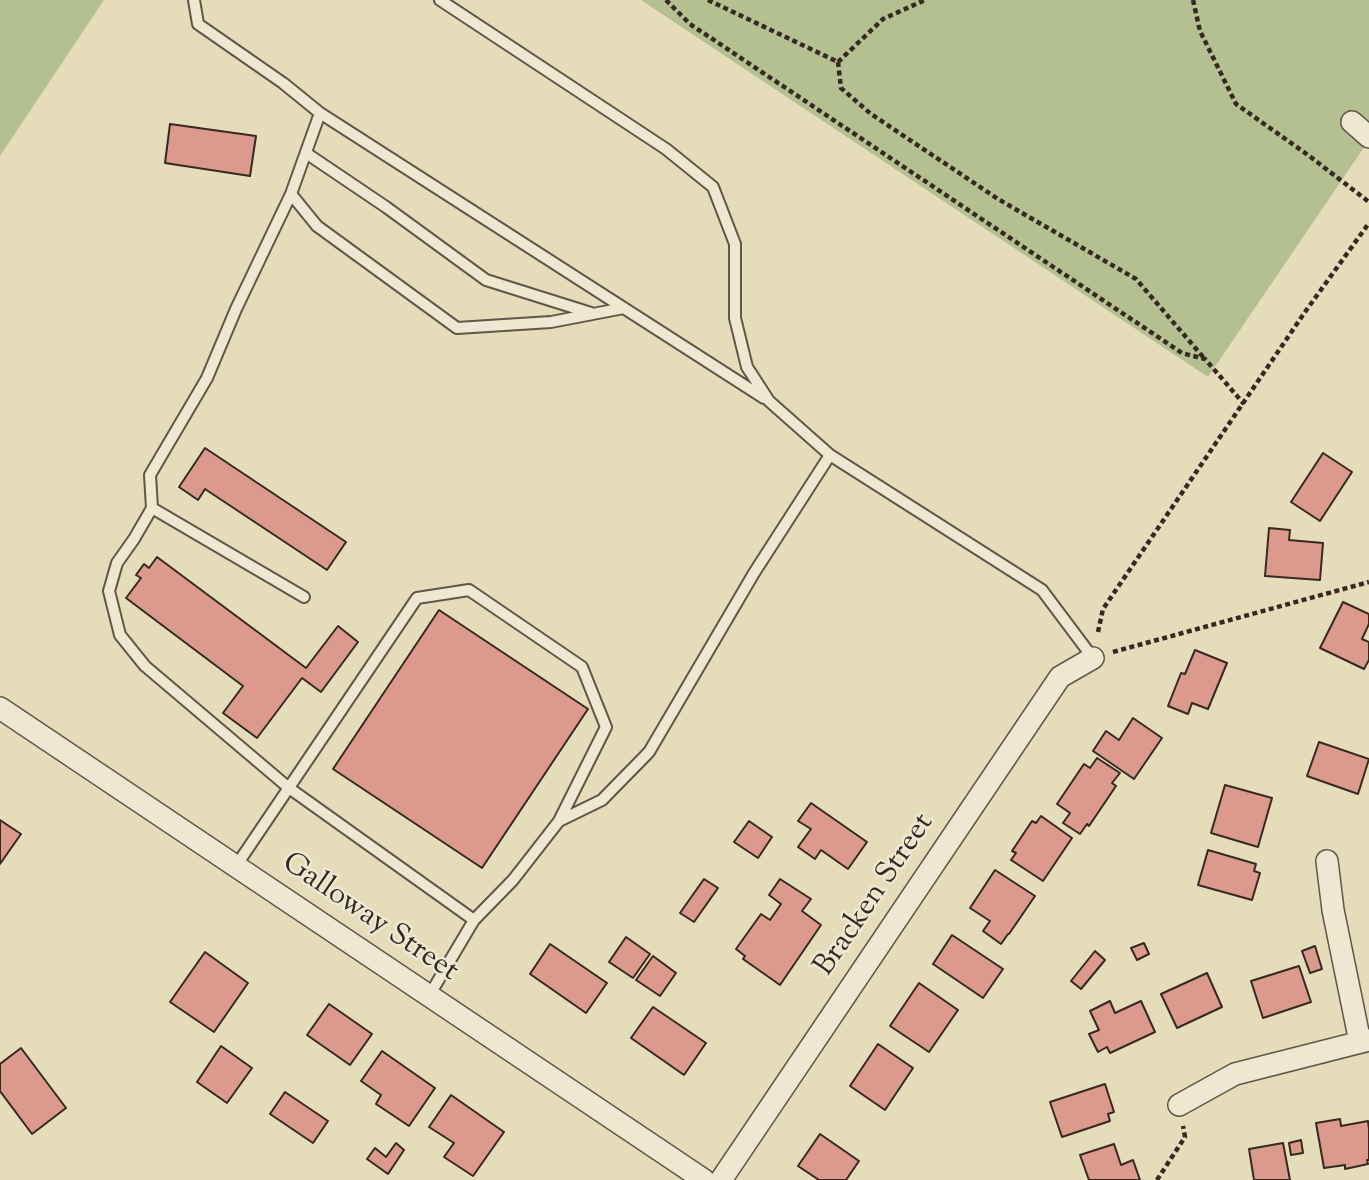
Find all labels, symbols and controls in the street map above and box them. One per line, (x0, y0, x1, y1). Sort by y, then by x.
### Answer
street label: Bracken Street (808, 808, 944, 984)
street label: Galloway Street (274, 847, 464, 991)

